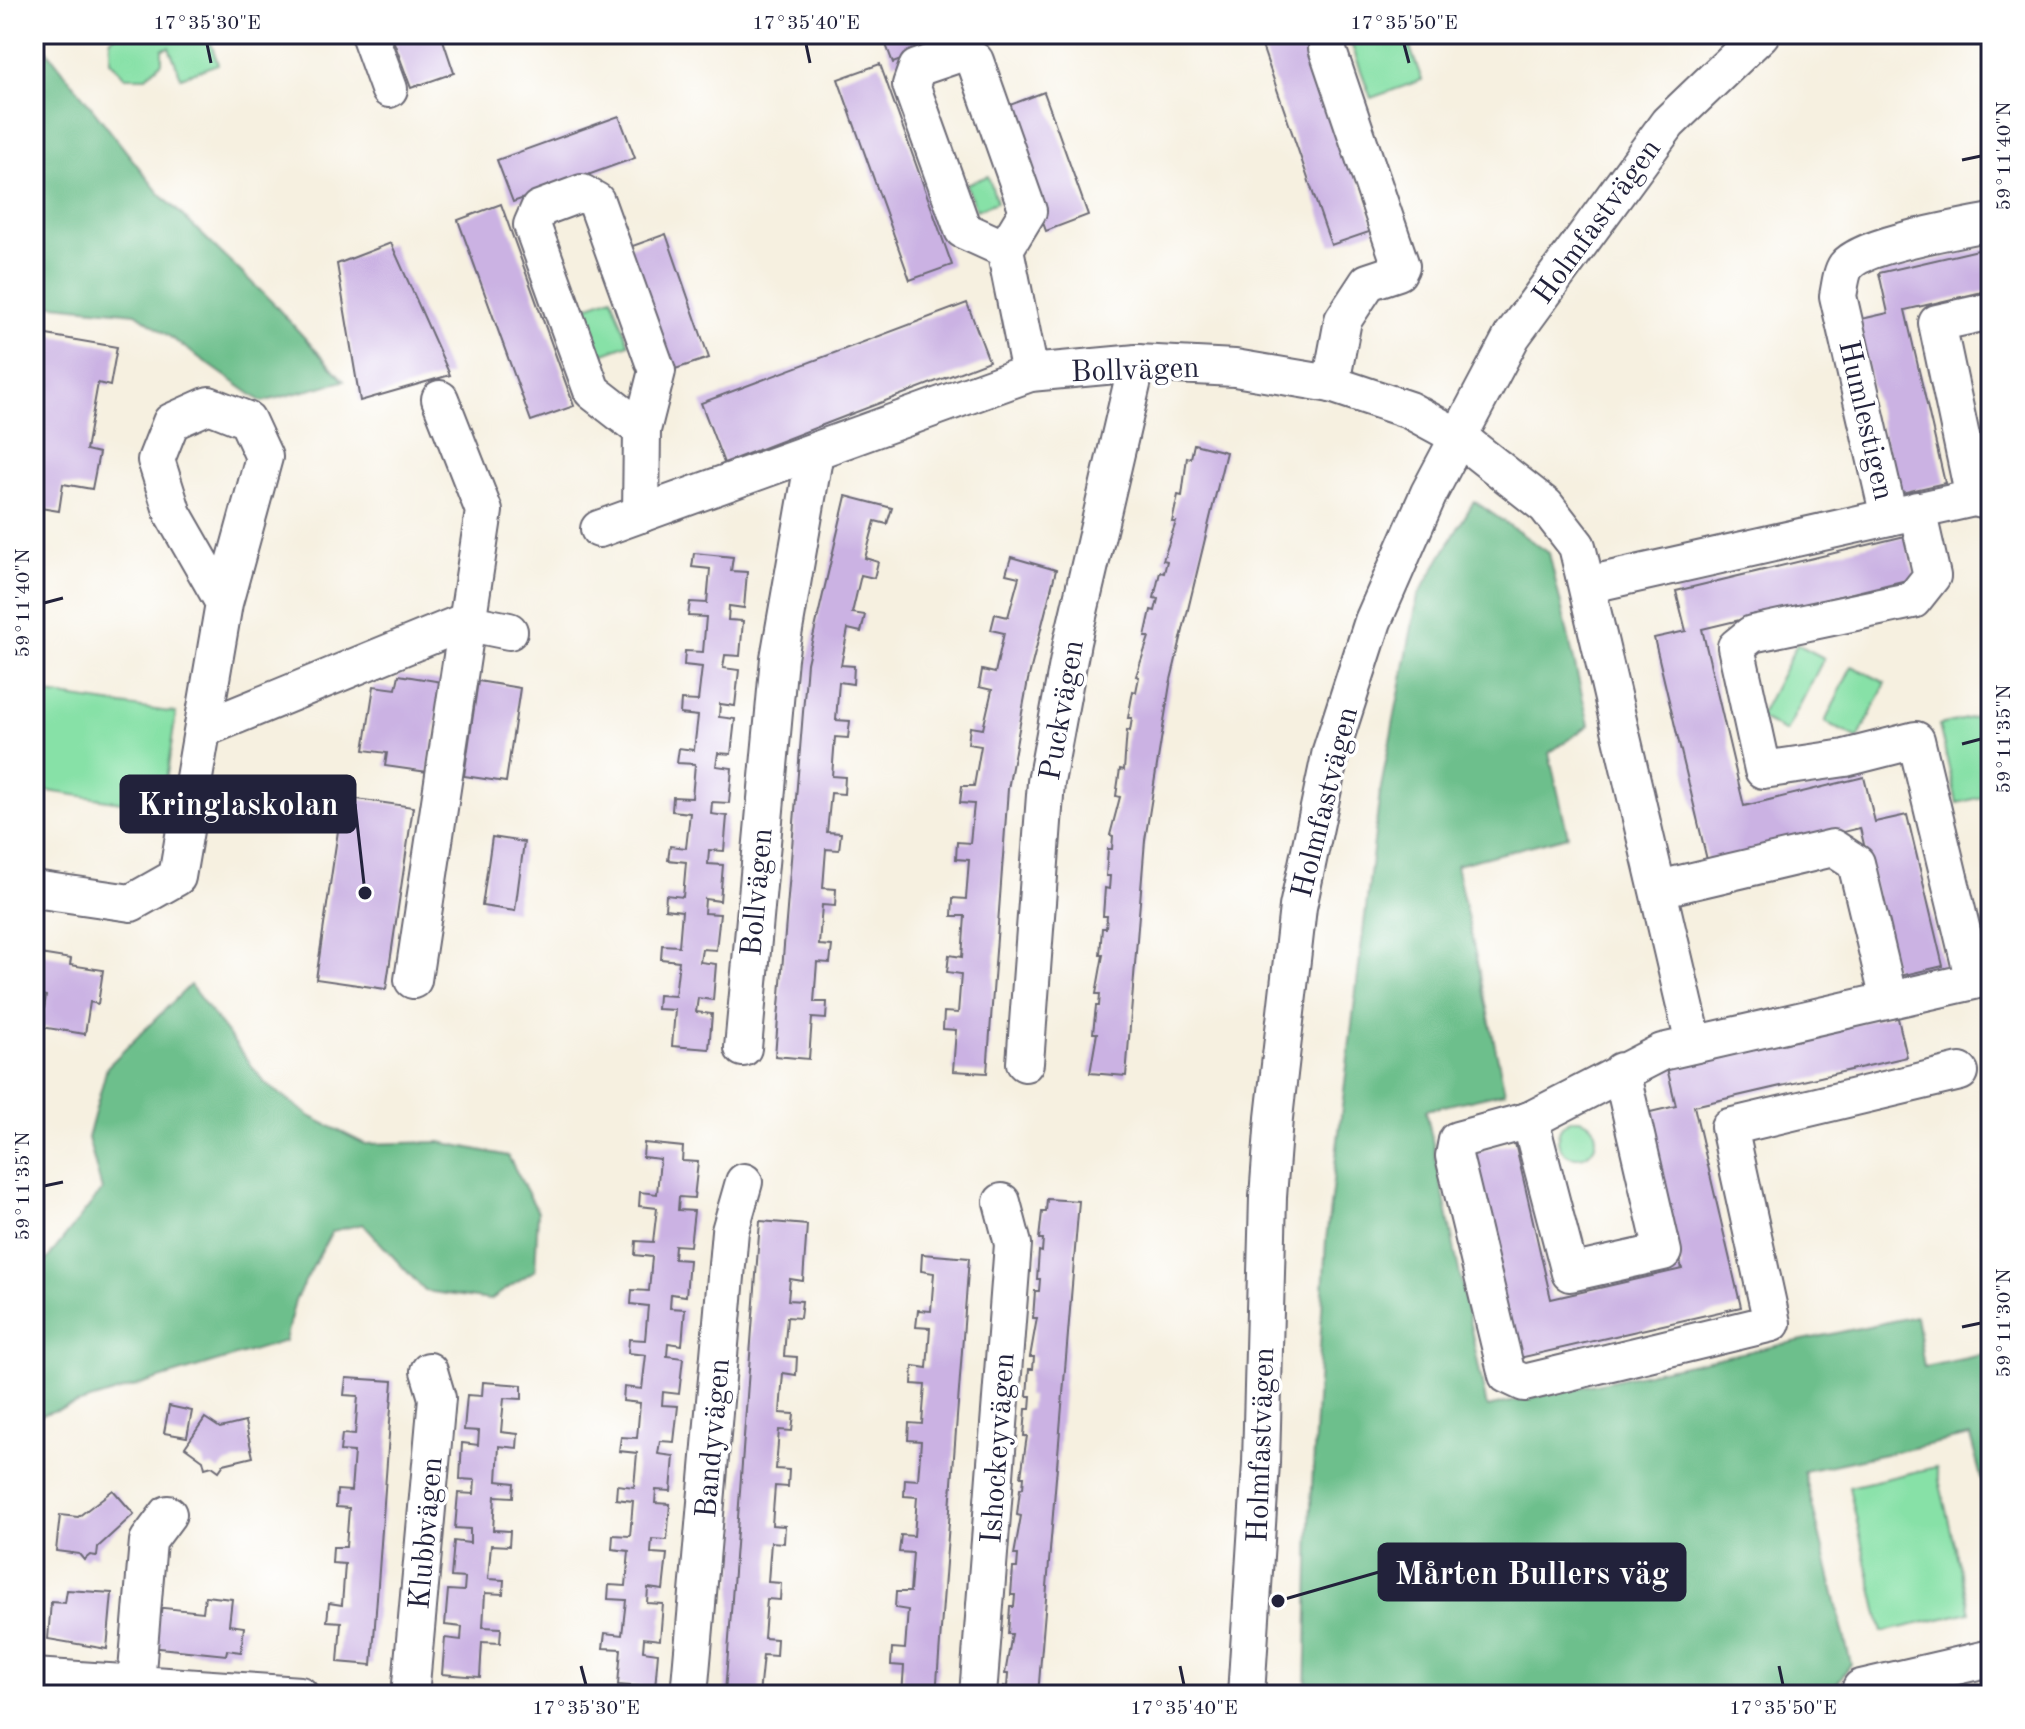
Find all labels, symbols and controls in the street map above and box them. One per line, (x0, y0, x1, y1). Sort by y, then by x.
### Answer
text: 17°35'30"E (153, 14, 261, 34)
text: 17°35'40"E (752, 14, 860, 34)
text: 17°35'50"E (1350, 14, 1458, 34)
text: 59°11'40"N (1995, 101, 2015, 211)
street label: Holmfastvägen (1528, 134, 1667, 310)
street label: Humlestigen (1832, 338, 1898, 503)
street label: Bollvägen (1070, 354, 1200, 388)
text: 59°11'40"N (14, 548, 34, 658)
street label: Puckvägen (1036, 638, 1090, 783)
text: 59°11'35"N (1995, 684, 2015, 794)
street label: Holmfastvägen (1288, 704, 1364, 901)
callout: Kringlaskolan (121, 776, 355, 832)
text: Kringlaskolan (137, 791, 339, 823)
street label: Bollvägen (737, 827, 779, 958)
text: 59°11'35"N (14, 1131, 34, 1241)
text: 59°11'30"N (1995, 1268, 2015, 1378)
street label: Holmfastvägen (1244, 1347, 1280, 1543)
street label: Ishockeyvägen (977, 1352, 1021, 1545)
street label: Bandyvägen (692, 1357, 736, 1519)
street label: Klubbvägen (405, 1456, 449, 1611)
callout: Mårten Bullers väg (1379, 1544, 1685, 1600)
text: Mårten Bullers väg (1395, 1560, 1669, 1592)
text: 17°35'30"E (532, 1699, 640, 1719)
text: 17°35'40"E (1130, 1699, 1238, 1719)
text: 17°35'50"E (1729, 1699, 1837, 1719)

